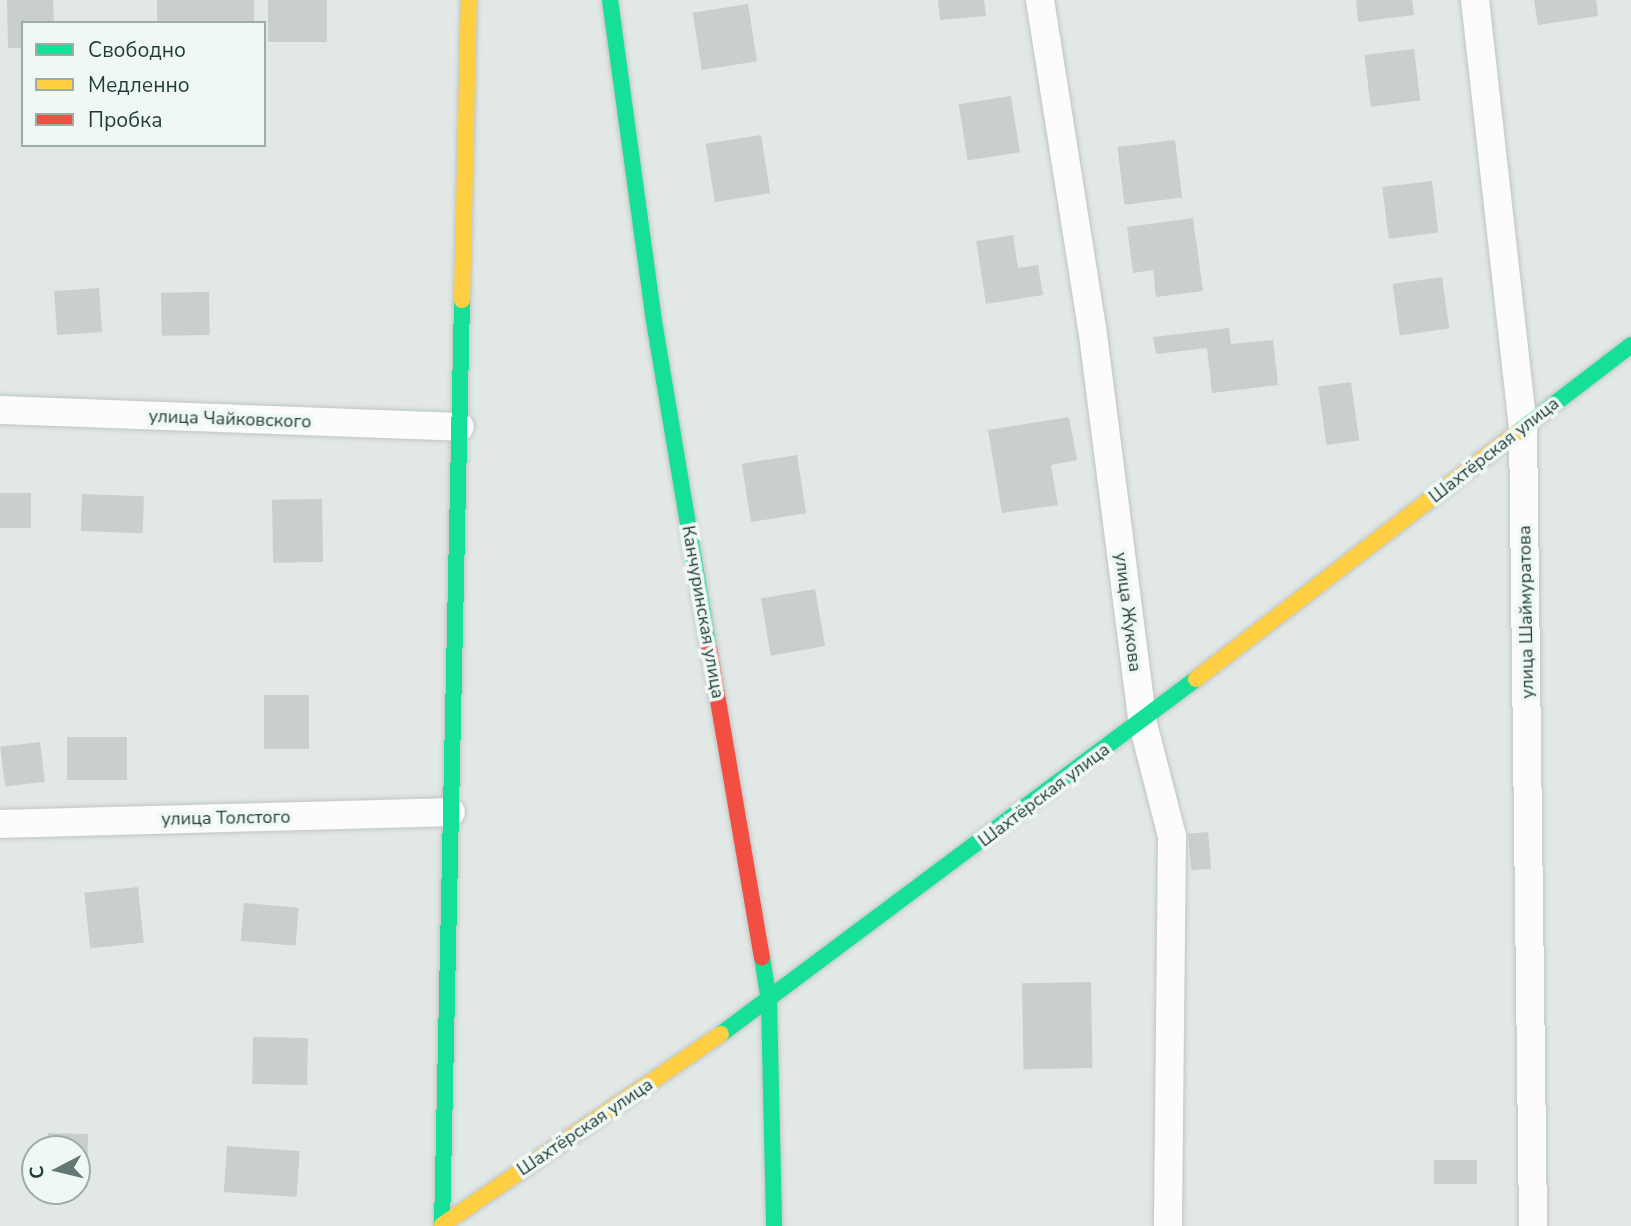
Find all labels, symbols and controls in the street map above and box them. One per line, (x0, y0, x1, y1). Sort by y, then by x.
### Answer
legend (21, 21, 266, 147)
text: Свободно (88, 36, 186, 64)
text: Медленно (88, 71, 190, 99)
text: Пробка (88, 106, 162, 134)
street label: Шахтёрская улица (1425, 393, 1563, 507)
street label: улица Чайковского (148, 405, 312, 433)
street label: Канчуринская улица (677, 524, 729, 700)
street label: улица Шаймуратова (1514, 525, 1538, 699)
street label: улица Жукова (1110, 551, 1146, 673)
street label: Шахтёрская улица (974, 739, 1114, 851)
street label: улица Толстого (161, 806, 291, 830)
street label: Шахтёрская улица (513, 1074, 657, 1180)
north arrow (21, 1135, 91, 1205)
text: С (23, 1164, 51, 1180)

